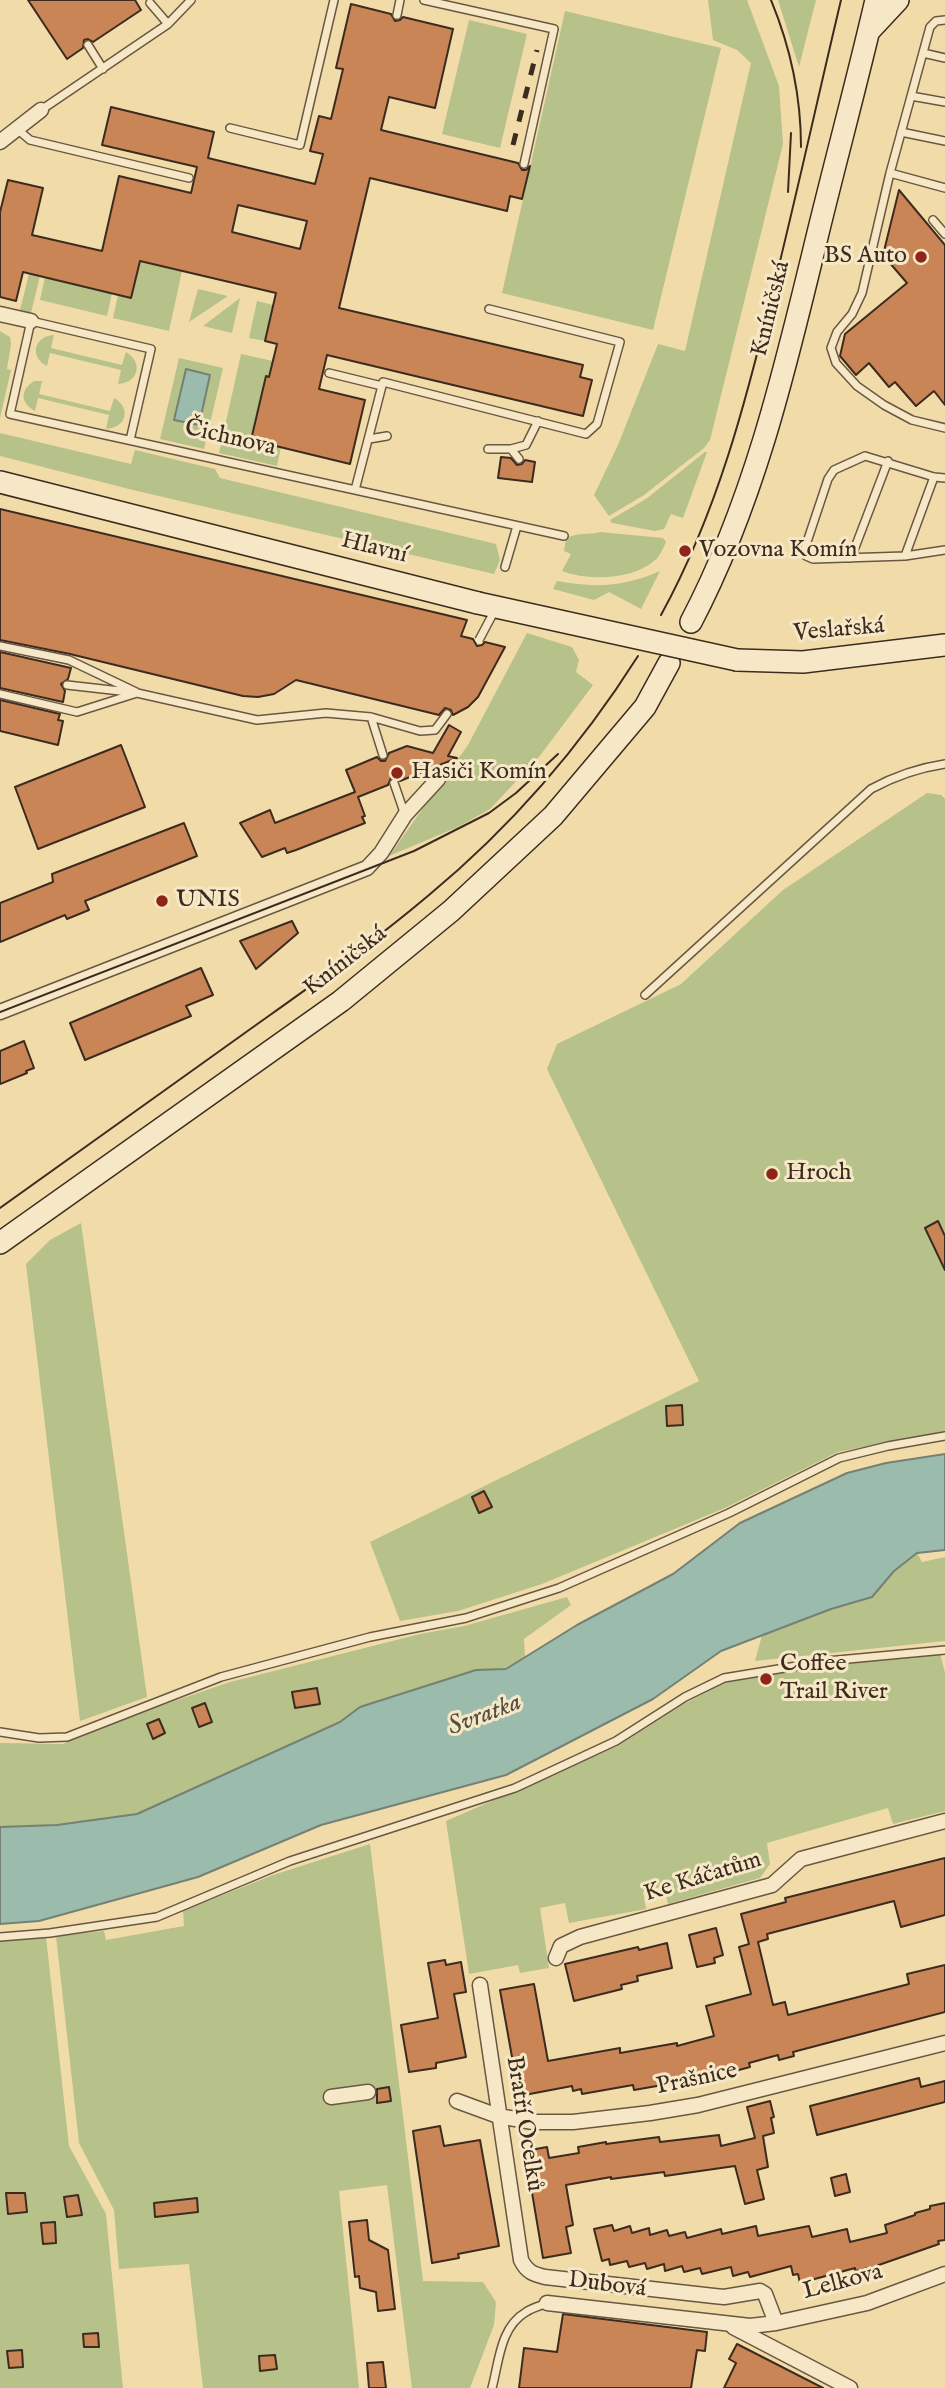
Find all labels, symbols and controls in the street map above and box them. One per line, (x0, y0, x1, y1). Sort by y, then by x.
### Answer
place label: BS Auto (824, 243, 907, 271)
marker: BS Auto (913, 249, 929, 265)
street label: Kníničská (746, 258, 798, 360)
street label: Čichnova (182, 415, 278, 463)
street label: Hlavní (338, 527, 410, 571)
place label: Vozovna Komín (699, 537, 857, 565)
marker: Vozovna Komín (677, 543, 693, 559)
street label: Veslařská (792, 613, 886, 649)
place label: Hasiči Komín (411, 759, 547, 787)
marker: Hasiči Komín (389, 765, 405, 781)
place label: UNIS (176, 887, 240, 915)
marker: UNIS (154, 893, 170, 909)
street label: Kníničská (299, 921, 393, 1003)
place label: Hroch (786, 1160, 851, 1188)
marker: Hroch (764, 1166, 780, 1182)
place label: Coffee Trail River (780, 1651, 888, 1707)
marker: Coffee Trail River (758, 1671, 774, 1687)
water label: Svratka (444, 1688, 526, 1744)
street label: Ke Káčatům (641, 1847, 765, 1909)
street label: Bratří Ocelků (498, 2054, 548, 2194)
street label: Prašnice (654, 2057, 740, 2103)
street label: Lelkova (800, 2259, 886, 2307)
street label: Dubová (566, 2267, 648, 2305)

